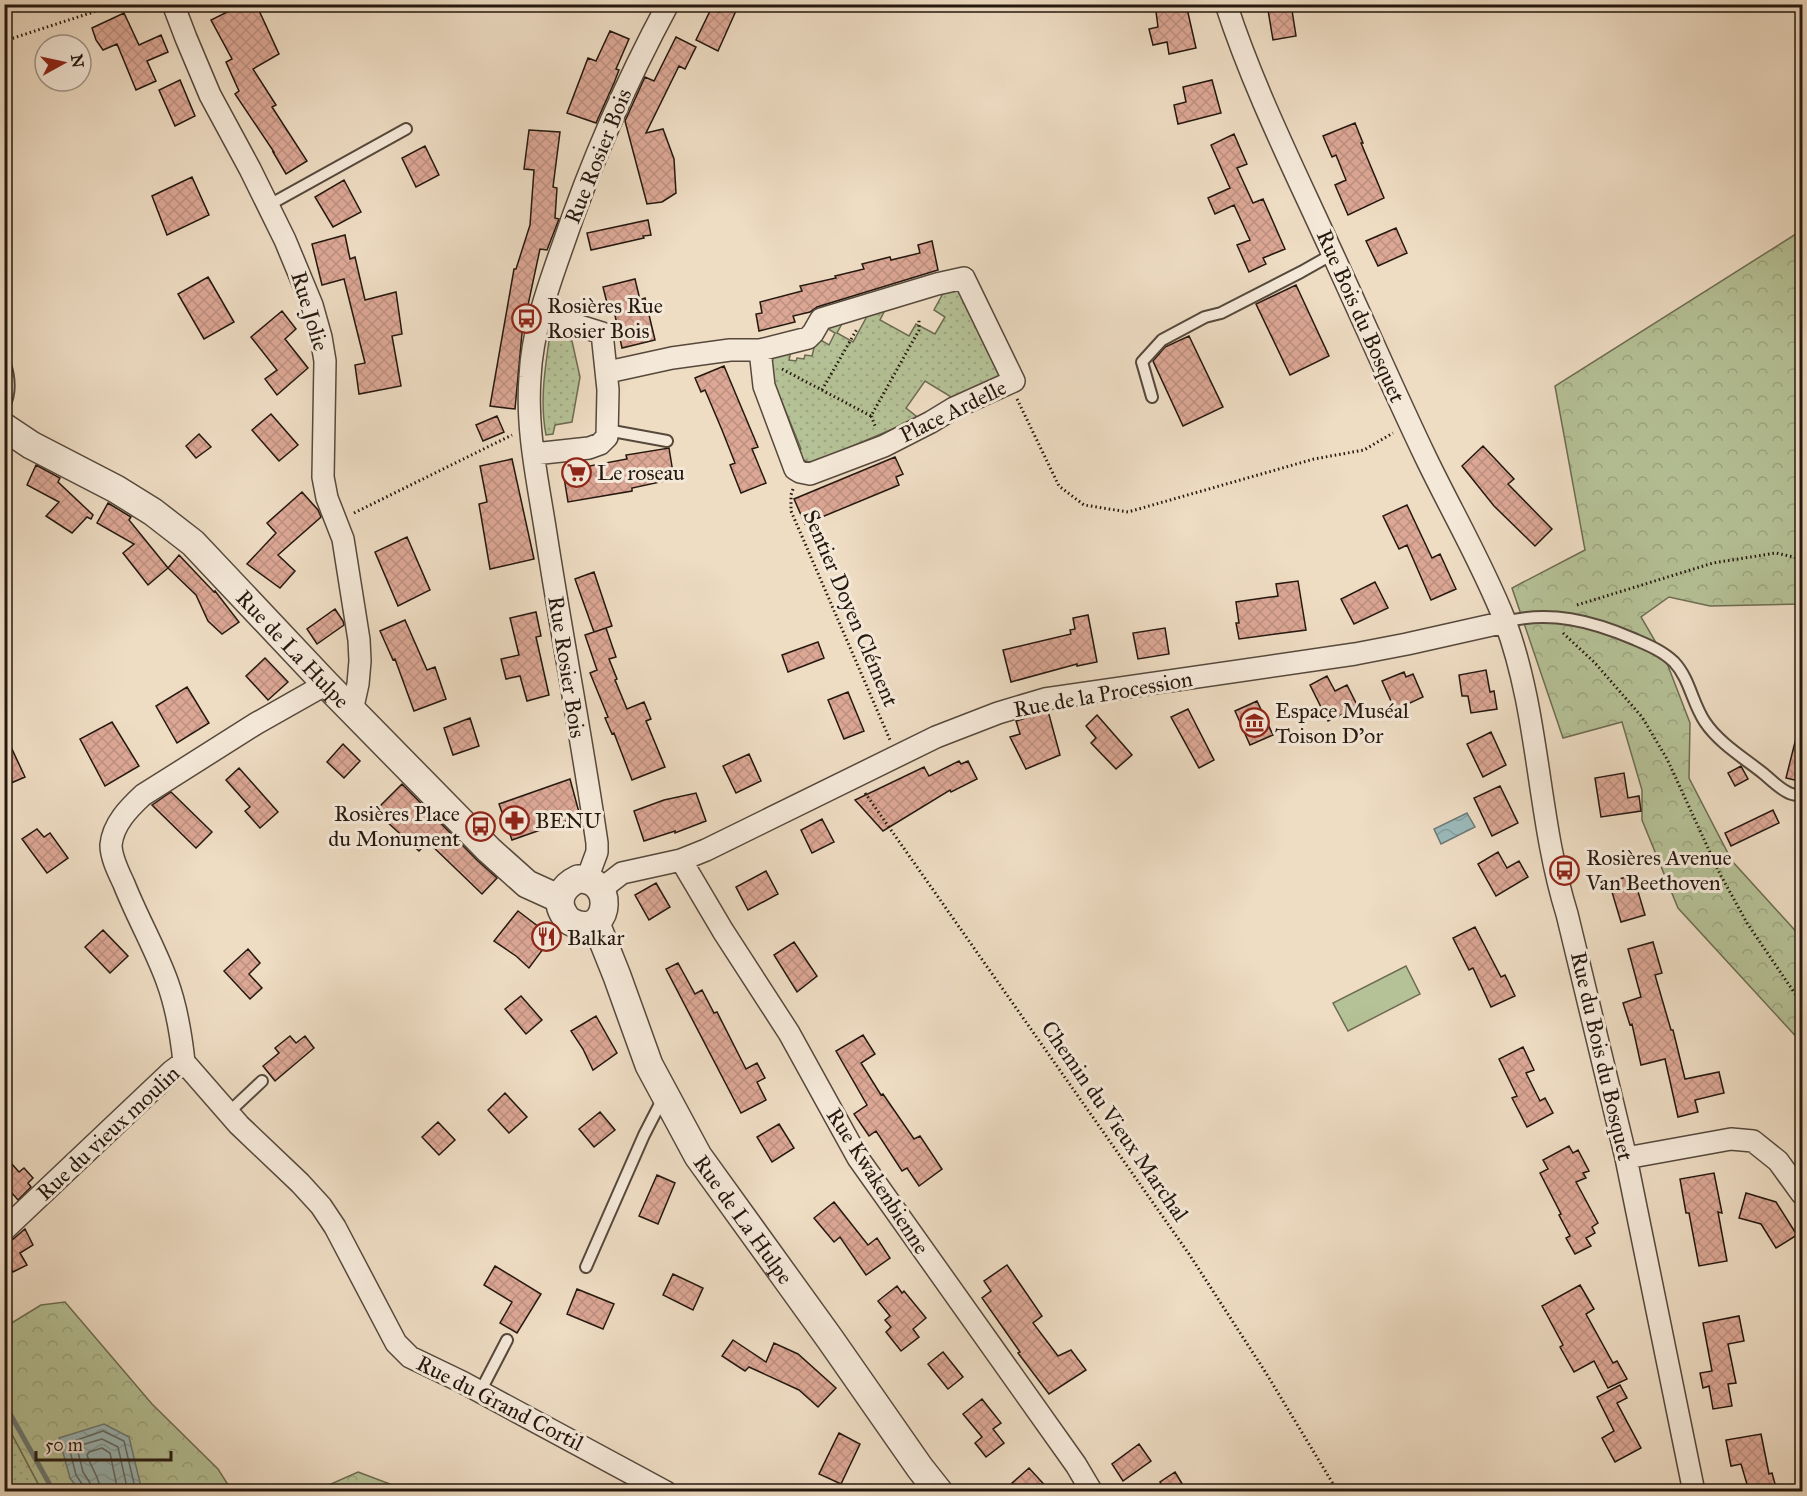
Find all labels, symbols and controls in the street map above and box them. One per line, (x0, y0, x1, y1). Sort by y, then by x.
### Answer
north arrow (33, 33, 93, 93)
text: N (67, 53, 88, 69)
street label: Rue Rosier Bois (559, 84, 637, 228)
street label: Rue Bois du Bosquet (1311, 226, 1411, 407)
street label: Rue Jolie (285, 268, 335, 354)
place label: Rosières Rue Rosier Bois (547, 292, 663, 344)
bus stop icon: Rosières Rue Rosier Bois (510, 302, 542, 334)
street label: Place Ardelle (895, 374, 1011, 448)
supermarket icon: Le roseau (560, 456, 592, 488)
place label: Le roseau (597, 459, 685, 486)
street label: Sentier Doyen Clément (797, 506, 905, 711)
street label: Rue de La Hulpe (231, 584, 355, 714)
street label: Rue Rosier Bois (542, 594, 592, 740)
street label: Rue de la Procession (1011, 665, 1195, 723)
place label: Espace Muséal Toison D'or (1275, 697, 1409, 749)
museum icon: Espace Muséal Toison D'or (1238, 707, 1270, 739)
place label: Rosières Place du Monument (328, 800, 460, 852)
pharmacy icon: BENU (498, 804, 530, 836)
place label: BENU (535, 807, 602, 834)
bus stop icon: Rosières Place du Monument (465, 810, 497, 842)
place label: Rosières Avenue Van Beethoven (1585, 844, 1732, 896)
bus stop icon: Rosières Avenue Van Beethoven (1549, 854, 1581, 886)
restaurant icon: Balkar (530, 921, 562, 953)
place label: Balkar (567, 924, 625, 951)
street label: Rue du Bois du Bosquet (1565, 949, 1639, 1163)
street label: Chemin du Vieux Marchal (1036, 1016, 1194, 1226)
street label: Rue du vieux moulin (31, 1060, 185, 1206)
street label: Rue Kwakenbienne (821, 1103, 935, 1259)
street label: Rue de La Hulpe (688, 1149, 799, 1289)
street label: Rue du Grand Cortil (412, 1349, 588, 1457)
scale bar (36, 1424, 171, 1462)
text: 50 m (45, 1434, 83, 1456)

